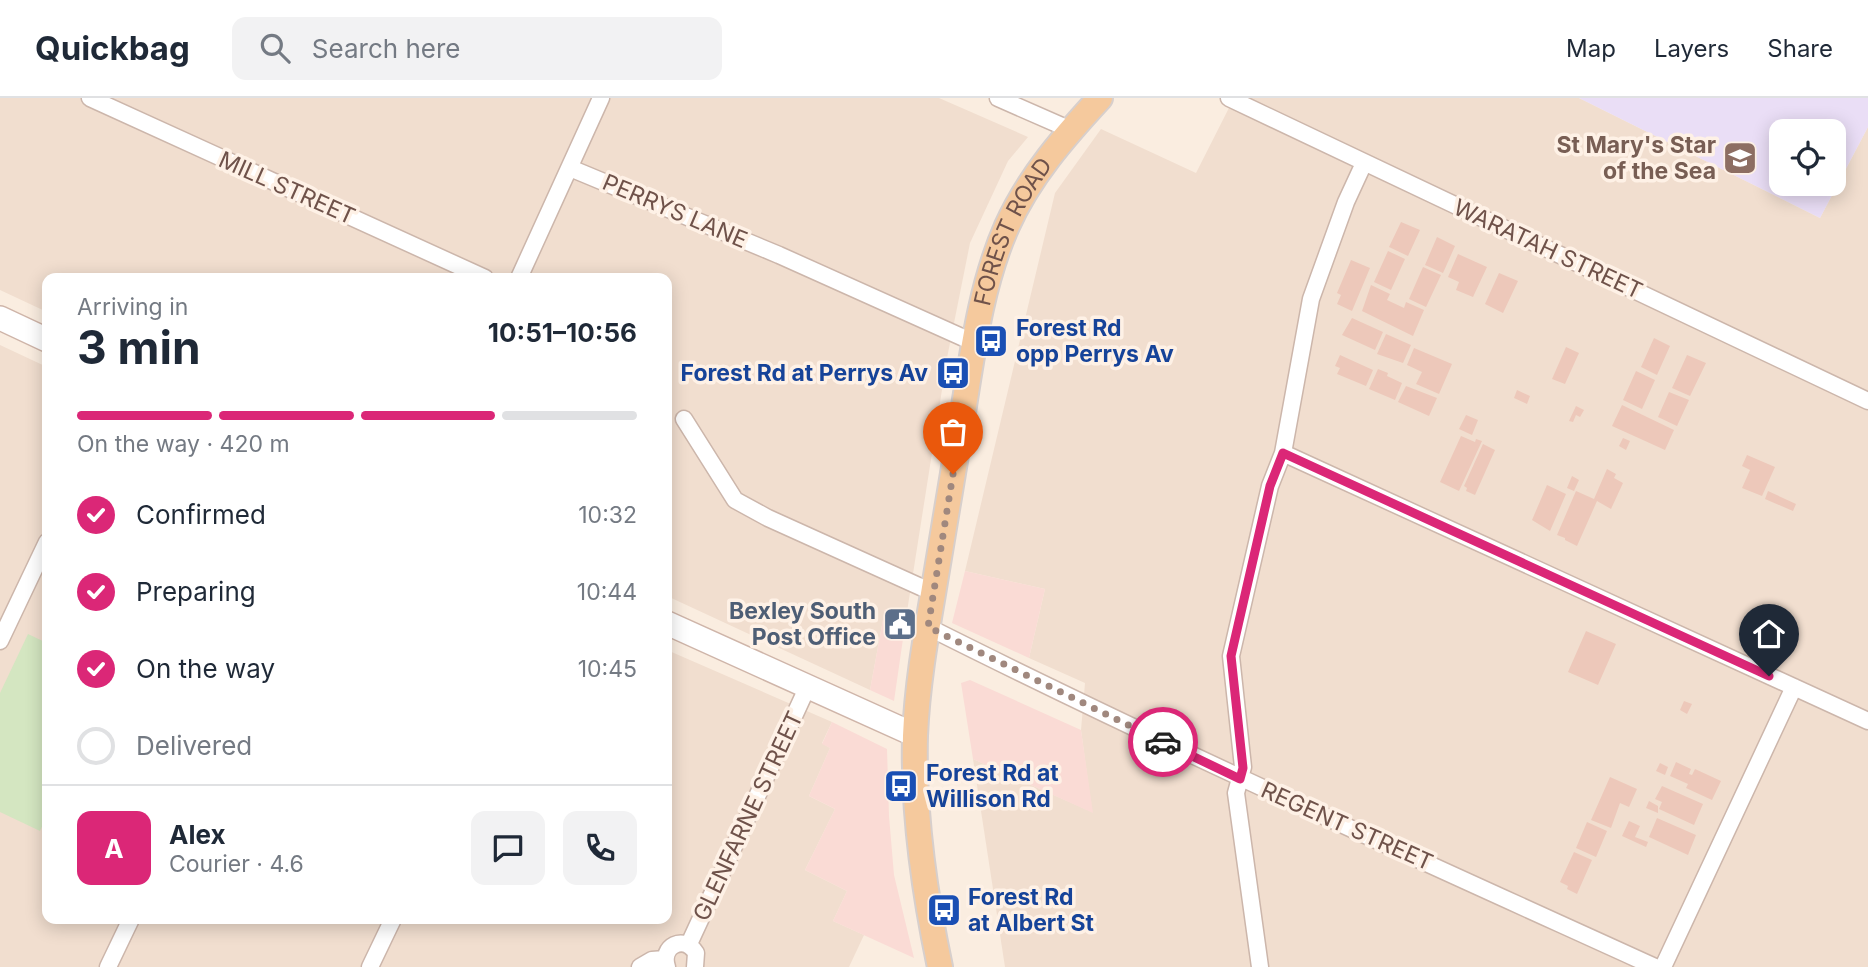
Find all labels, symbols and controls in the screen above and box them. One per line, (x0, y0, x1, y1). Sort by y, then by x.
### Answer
search box (232, 17, 722, 80)
text: Quickbag (35, 28, 190, 68)
icon: search (256, 29, 294, 67)
text: Search here (312, 33, 460, 64)
text: Map (1566, 34, 1616, 63)
text: Layers (1654, 34, 1729, 63)
text: Share (1767, 34, 1833, 63)
map controls (1769, 119, 1846, 196)
button: locate (1769, 119, 1846, 196)
place label: St Mary's Star of the Sea (1556, 131, 1716, 185)
school or university icon: St Mary's Star of the Sea (1721, 139, 1759, 177)
street label: MILL STREET (214, 145, 360, 231)
street label: FOREST ROAD (968, 152, 1058, 308)
street label: PERRYS LANE (598, 168, 752, 254)
street label: WARATAH STREET (1449, 193, 1647, 305)
text: Arriving in (77, 293, 188, 321)
place label: Forest Rd opp Perrys Av (1016, 314, 1174, 368)
text: 10:51–10:56 (488, 317, 637, 348)
text: 3 min (77, 319, 201, 375)
bus stop icon: Forest Rd opp Perrys Av (972, 322, 1010, 360)
bus stop icon: Forest Rd at Perrys Av (934, 354, 972, 392)
place label: Forest Rd at Perrys Av (681, 359, 928, 387)
pin (923, 402, 983, 474)
icon: bag (934, 413, 972, 451)
text: On the way · 420 m (77, 430, 290, 458)
icon: check (77, 496, 115, 534)
text: Confirmed (136, 499, 266, 530)
text: 10:32 (578, 501, 637, 529)
icon: check (77, 573, 115, 611)
text: Preparing (136, 576, 256, 607)
text: 10:44 (577, 578, 637, 606)
place label: Bexley South Post Office (729, 597, 876, 651)
pin (1739, 604, 1799, 676)
public building icon: Bexley South Post Office (881, 605, 919, 643)
icon: home (1750, 615, 1788, 653)
icon: check (77, 650, 115, 688)
text: On the way (136, 653, 275, 684)
text: 10:45 (578, 655, 637, 683)
street label: GLENFARNE STREET (687, 707, 809, 925)
courier (1128, 707, 1198, 777)
icon: car (1144, 723, 1182, 761)
text: Delivered (136, 730, 252, 761)
place label: Forest Rd at Willison Rd (926, 759, 1059, 813)
bus stop icon: Forest Rd at Willison Rd (882, 767, 920, 805)
street label: REGENT STREET (1257, 776, 1437, 876)
button: chat (471, 811, 545, 885)
button: phone (563, 811, 637, 885)
text: Alex (169, 819, 226, 850)
text: A (104, 833, 124, 864)
text: Courier · 4.6 (169, 850, 304, 878)
place label: Forest Rd at Albert St (968, 883, 1095, 937)
bus stop icon: Forest Rd at Albert St (925, 891, 963, 929)

